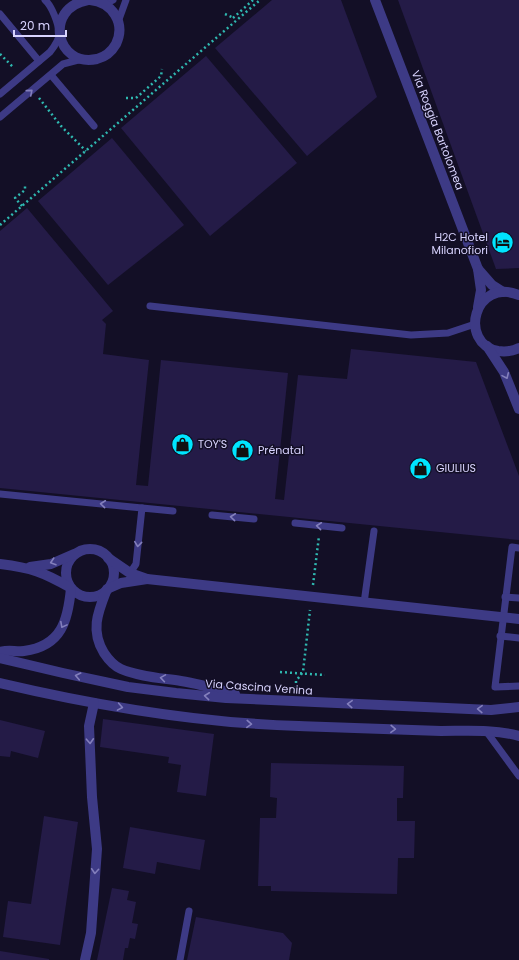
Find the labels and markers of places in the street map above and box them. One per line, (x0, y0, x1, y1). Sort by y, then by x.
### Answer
place label: H2C Hotel Milanofiori (431, 229, 488, 258)
hotel icon: H2C Hotel Milanofiori (490, 230, 516, 256)
shop icon: TOY'S (169, 431, 195, 457)
place label: TOY'S (198, 436, 227, 452)
shop icon: Prénatal (230, 437, 256, 463)
place label: Prénatal (258, 442, 304, 458)
shop icon: GIULIUS (408, 455, 434, 481)
place label: GIULIUS (436, 460, 476, 476)

